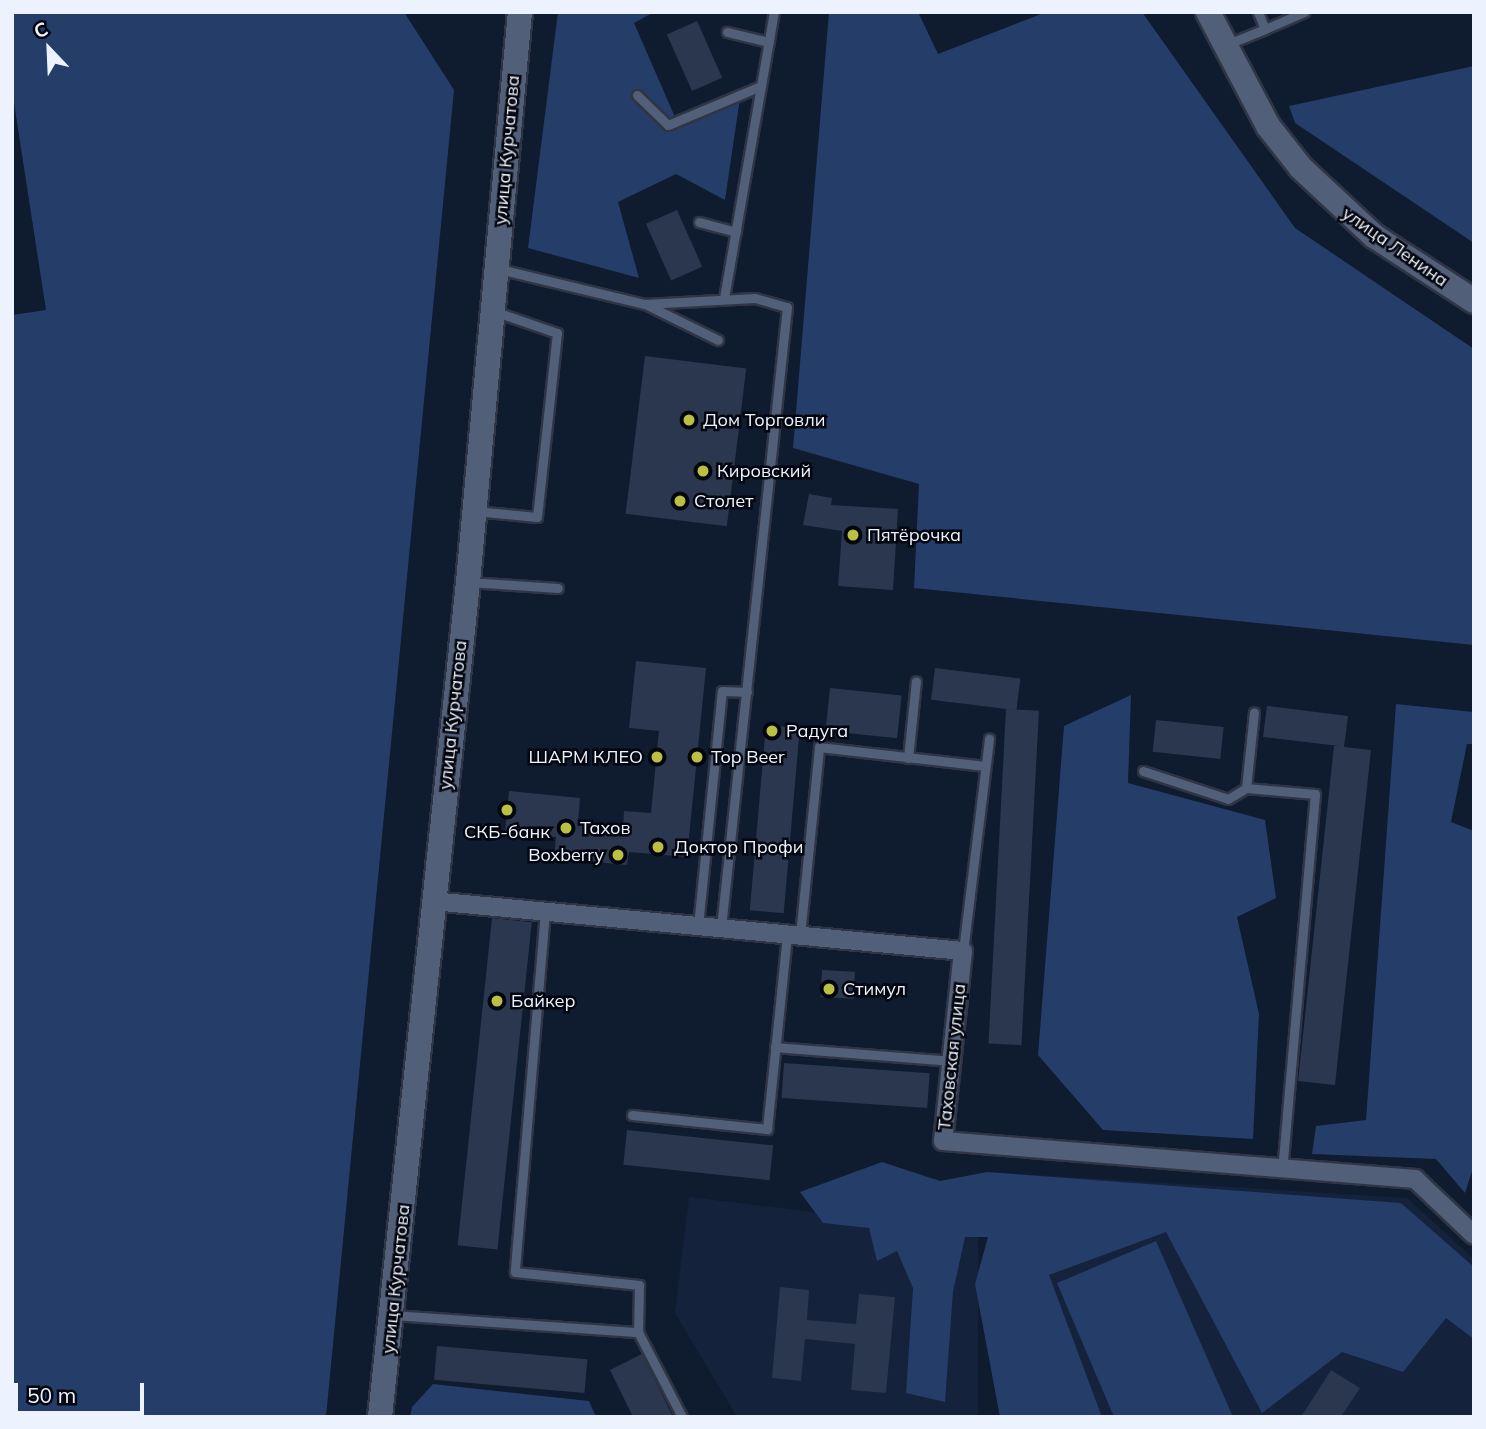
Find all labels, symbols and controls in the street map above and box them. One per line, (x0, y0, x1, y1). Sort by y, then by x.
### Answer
north arrow (14, 14, 84, 84)
text: С (30, 16, 51, 43)
street label: улица Курчатова (490, 74, 524, 226)
street label: улица Ленина (1338, 203, 1452, 291)
place label: Дом Торговли (703, 409, 825, 431)
marker: Дом Торговли (681, 412, 697, 428)
place label: Кировский (717, 460, 811, 482)
marker: Кировский (695, 463, 711, 479)
place label: Столет (694, 490, 753, 512)
marker: Столет (672, 493, 688, 509)
place label: Пятёрочка (867, 524, 961, 546)
marker: Пятёрочка (845, 527, 861, 543)
street label: улица Курчатова (434, 639, 472, 791)
place label: Радуга (786, 720, 848, 742)
marker: Радуга (764, 723, 780, 739)
place label: ШАРМ КЛЕО (528, 746, 643, 768)
place label: Top Beer (711, 746, 785, 768)
marker: ШАРМ КЛЕО (649, 749, 665, 765)
marker: Top Beer (689, 749, 705, 765)
marker: СКБ-банк (499, 802, 515, 818)
place label: Тахов (580, 817, 631, 839)
marker: Тахов (558, 820, 574, 836)
place label: СКБ-банк (464, 821, 550, 843)
place label: Доктор Профи (674, 836, 803, 858)
marker: Доктор Профи (648, 837, 668, 857)
place label: Boxberry (528, 844, 604, 866)
marker: Boxberry (610, 847, 626, 863)
place label: Стимул (843, 978, 906, 1000)
marker: Стимул (821, 981, 837, 997)
street label: Таховская улица (934, 983, 970, 1131)
place label: Байкер (511, 990, 576, 1012)
marker: Байкер (489, 993, 505, 1009)
street label: улица Курчатова (377, 1203, 415, 1355)
scale bar (18, 1370, 147, 1414)
text: 50 m (27, 1382, 76, 1408)

